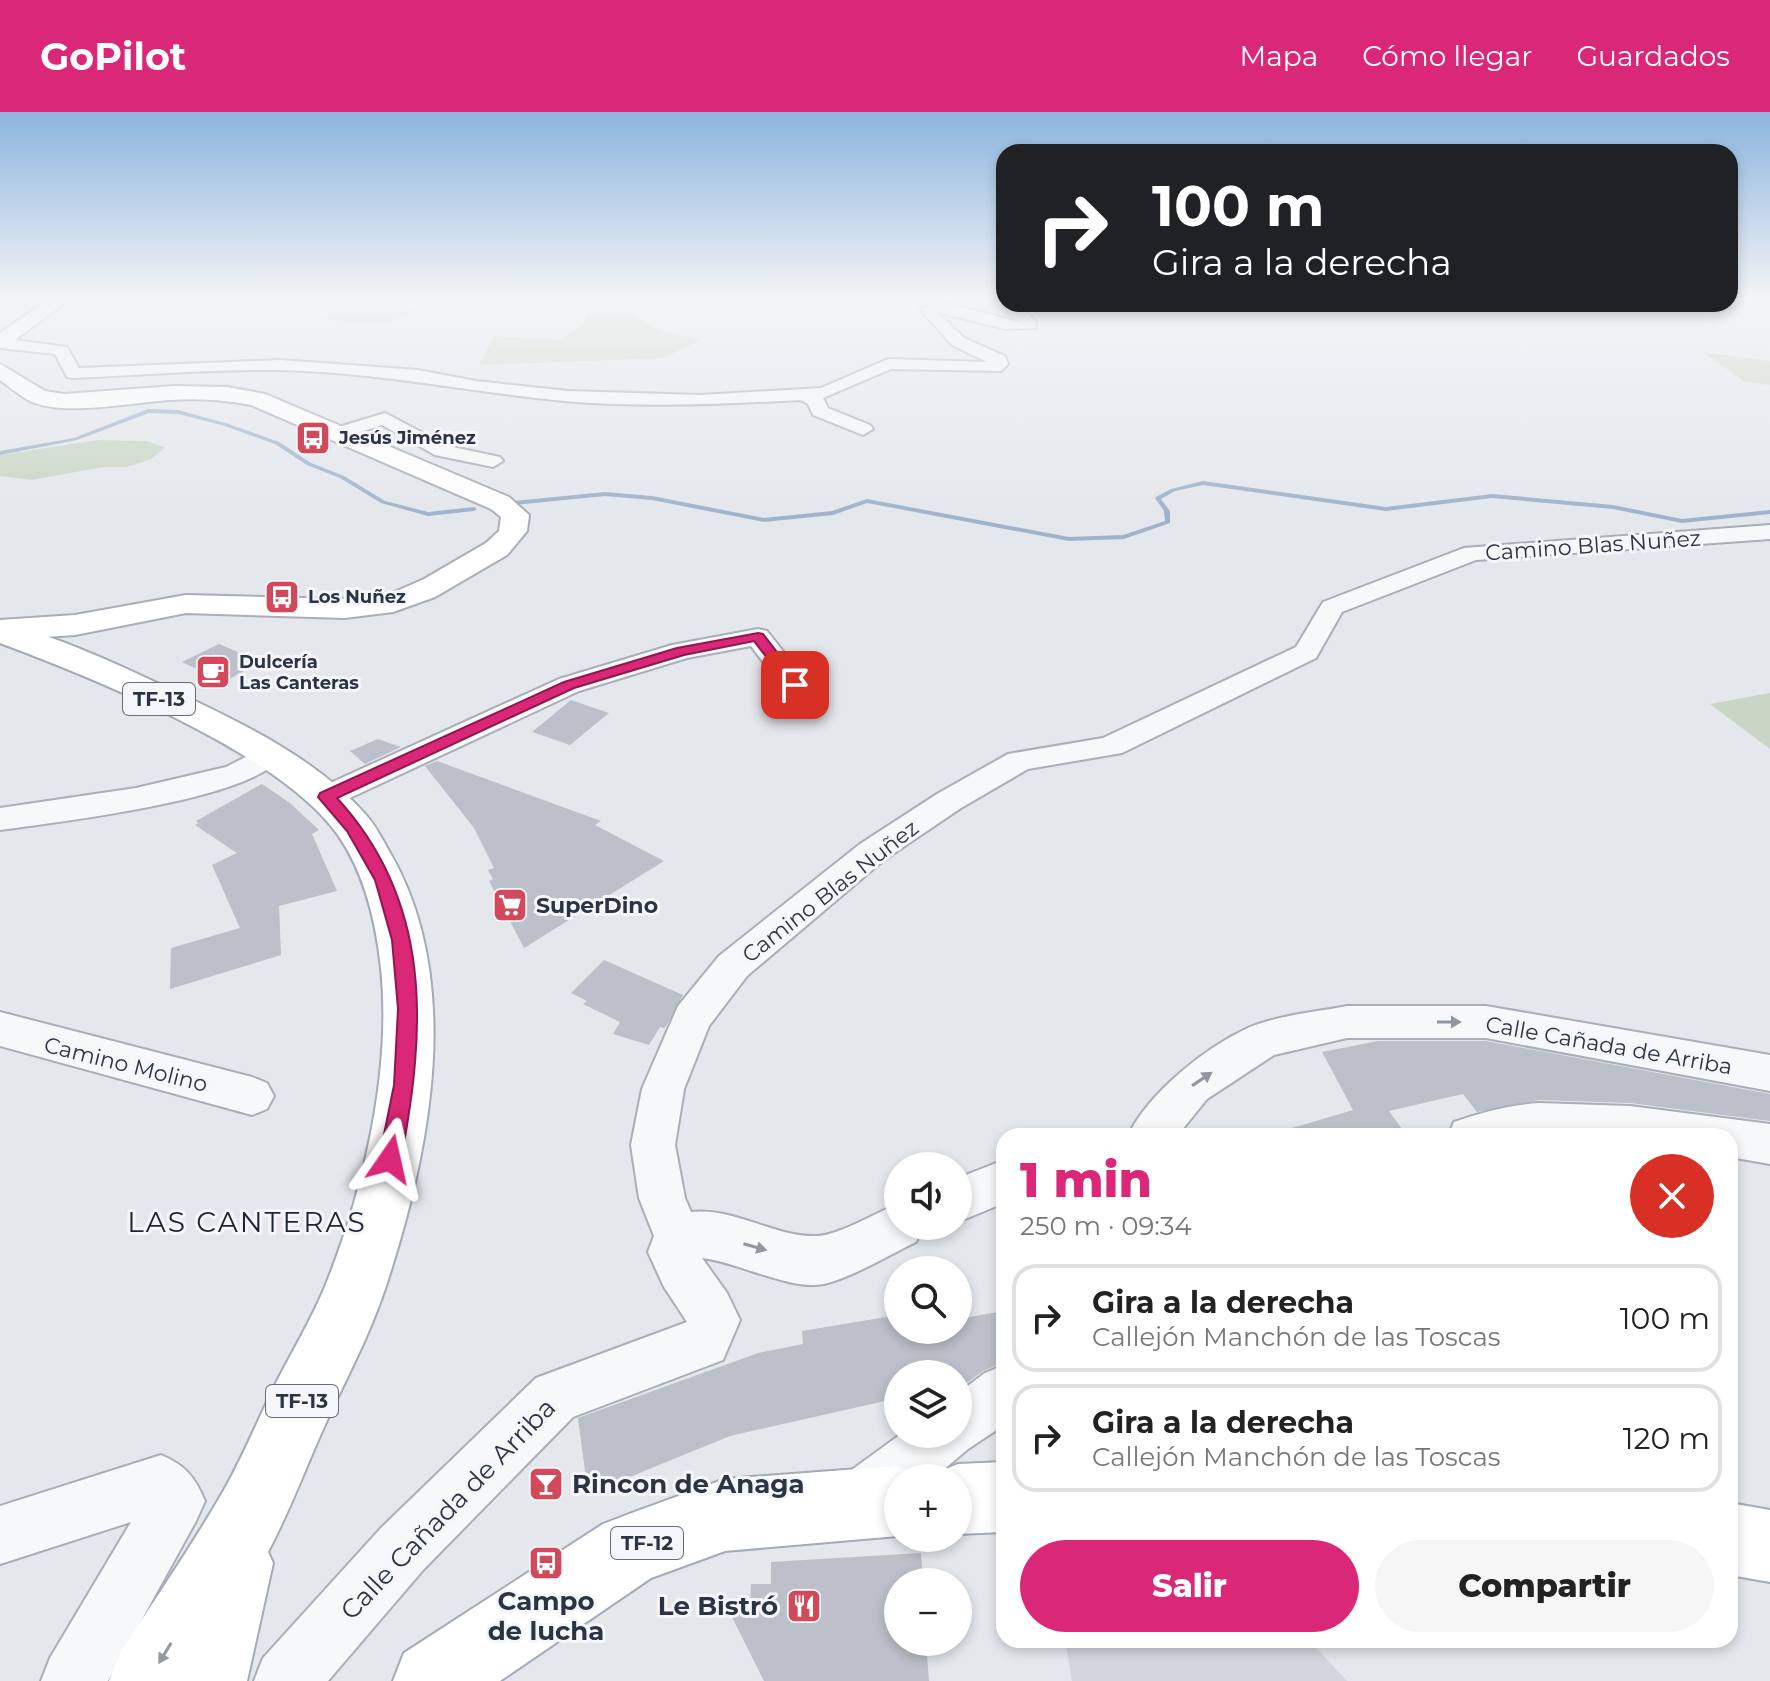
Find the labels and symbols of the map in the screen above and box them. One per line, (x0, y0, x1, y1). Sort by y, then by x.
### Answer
bus stop icon: Jesús Jiménez (294, 419, 332, 457)
place label: Jesús Jiménez (338, 427, 476, 449)
street label: Camino Blas Nuñez (1484, 524, 1702, 567)
bus stop icon: Los Nuñez (263, 578, 301, 616)
place label: Los Nuñez (308, 586, 406, 608)
place label: Dulcería Las Canteras (239, 651, 359, 694)
pin (761, 651, 829, 719)
cafe icon: Dulcería Las Canteras (194, 653, 232, 691)
road number: TF-13 (123, 683, 195, 715)
street label: Camino Blas Nuñez (737, 814, 924, 969)
supermarket icon: SuperDino (491, 886, 529, 924)
place label: SuperDino (536, 892, 658, 919)
street label: Calle Cañada de Arriba (1483, 1010, 1734, 1080)
one-way arrow (1437, 1016, 1462, 1028)
street label: Camino Molino (41, 1031, 210, 1098)
one-way arrow (1192, 1072, 1213, 1087)
position arrow (348, 1117, 432, 1201)
district label: LAS CANTERAS (127, 1205, 367, 1239)
one-way arrow (743, 1241, 767, 1254)
road number: TF-13 (266, 1385, 338, 1417)
street label: Calle Cañada de Arriba (334, 1392, 562, 1626)
bar icon: Rincon de Anaga (527, 1465, 565, 1503)
place label: Rincon de Anaga (572, 1468, 805, 1500)
road number: TF-12 (611, 1527, 683, 1559)
bus stop icon: Campo de lucha (527, 1544, 565, 1582)
place label: Campo de lucha (488, 1585, 604, 1647)
restaurant icon: Le Bistró (785, 1587, 823, 1625)
place label: Le Bistró (658, 1590, 778, 1622)
one-way arrow (158, 1642, 172, 1664)

